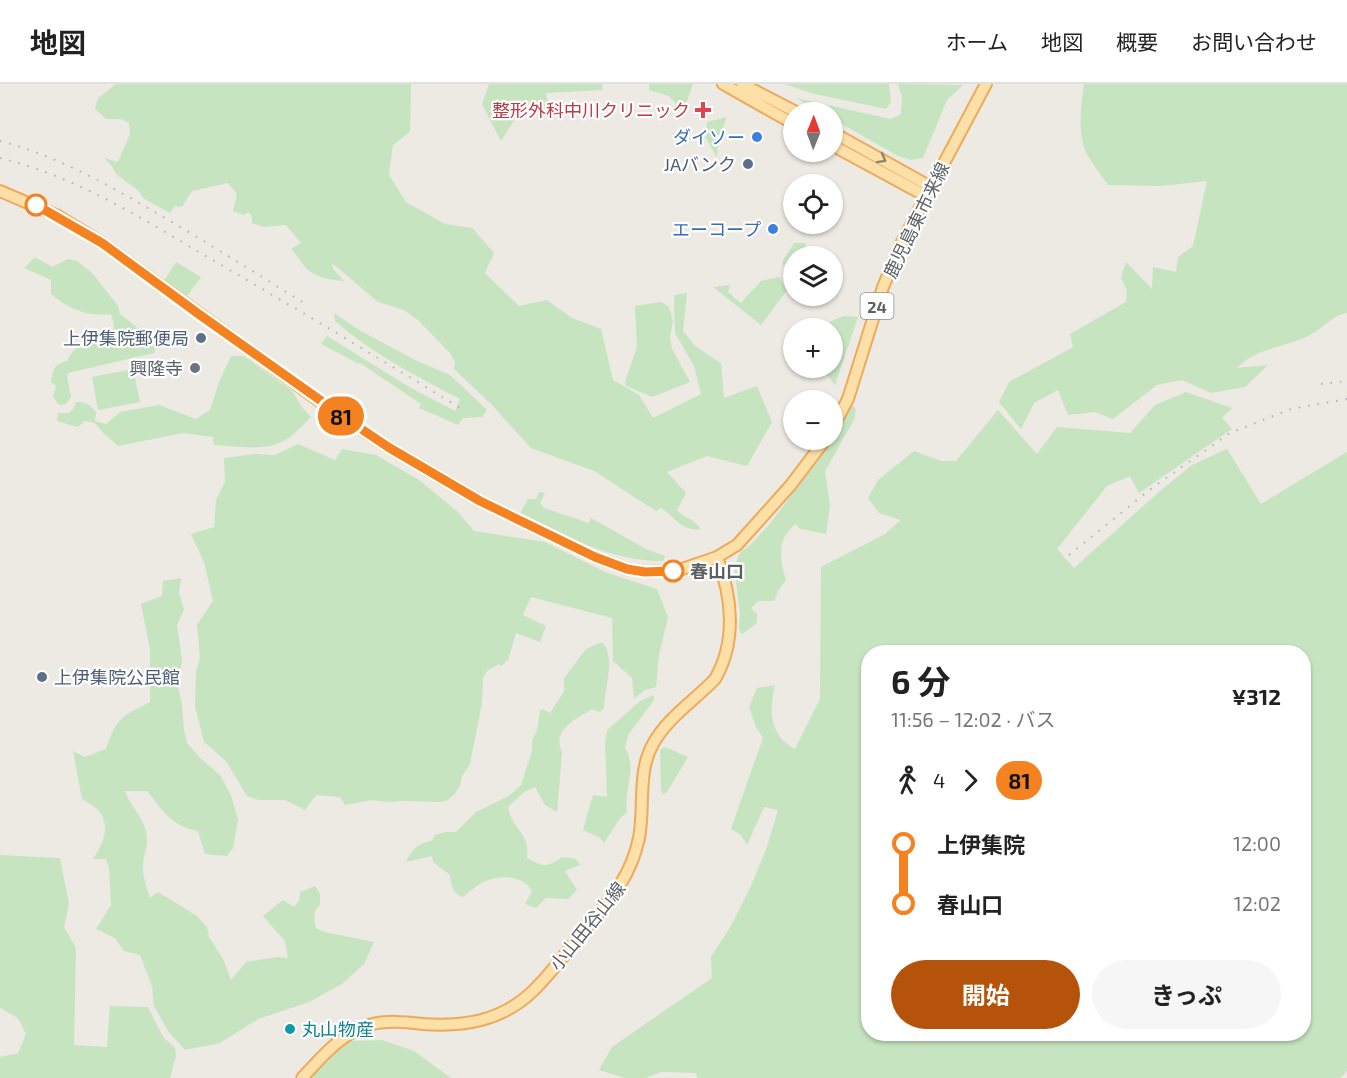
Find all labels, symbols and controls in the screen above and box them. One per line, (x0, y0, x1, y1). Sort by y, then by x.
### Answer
text: 地図 (30, 25, 86, 59)
text: ホーム (946, 29, 1008, 54)
text: 地図 (1041, 29, 1083, 54)
text: 概要 (1116, 29, 1158, 54)
text: お問い合わせ (1191, 29, 1317, 54)
place label: 整形外科中川クリニック (492, 99, 690, 121)
marker: 整形外科中川クリニック (694, 101, 712, 119)
north arrow (783, 102, 843, 162)
map controls (783, 102, 843, 450)
place label: ダイソー (673, 126, 745, 148)
marker: ダイソー (750, 130, 764, 144)
one-way arrow (876, 152, 886, 163)
place label: JAバンク (664, 153, 736, 175)
marker: JAバンク (741, 157, 755, 171)
street label: 鹿児島東市来線 (878, 159, 954, 281)
button: locate (783, 174, 843, 234)
unlabelled marker (25, 194, 47, 216)
place label: エーコープ (672, 218, 761, 240)
marker: エーコープ (766, 222, 780, 236)
button: layers (783, 246, 843, 306)
road number: 24 (860, 293, 894, 319)
button: + (783, 318, 843, 378)
place label: 上伊集院郵便局 (63, 327, 189, 349)
marker: 上伊集院郵便局 (194, 331, 208, 345)
place label: 興隆寺 (129, 357, 183, 379)
marker: 興隆寺 (188, 361, 202, 375)
button: − (783, 390, 843, 450)
line badge: 81 (314, 396, 368, 436)
text: 81 (330, 404, 352, 429)
marker: 春山口 (662, 560, 684, 582)
place label: 春山口 (690, 560, 744, 582)
text: 6 分 (891, 661, 951, 701)
place label: 上伊集院公民館 (54, 666, 180, 688)
marker: 上伊集院公民館 (35, 670, 49, 684)
text: ¥312 (1232, 683, 1281, 709)
text: 11:56 – 12:02 · バス (891, 707, 1055, 731)
icon: walk (891, 764, 924, 797)
icon: forward (954, 764, 987, 797)
text: 4 (933, 768, 945, 792)
text: 81 (1008, 768, 1030, 793)
text: 上伊集院 (937, 831, 1025, 857)
text: 12:00 (1233, 831, 1281, 855)
street label: 小山田谷山線 (544, 877, 630, 975)
text: 春山口 (937, 891, 1003, 917)
text: 12:02 (1234, 891, 1281, 915)
button: 開始 (891, 960, 1080, 1029)
button: きっぷ (1092, 960, 1281, 1029)
place label: 丸山物産 (302, 1018, 374, 1040)
marker: 丸山物産 (283, 1022, 297, 1036)

